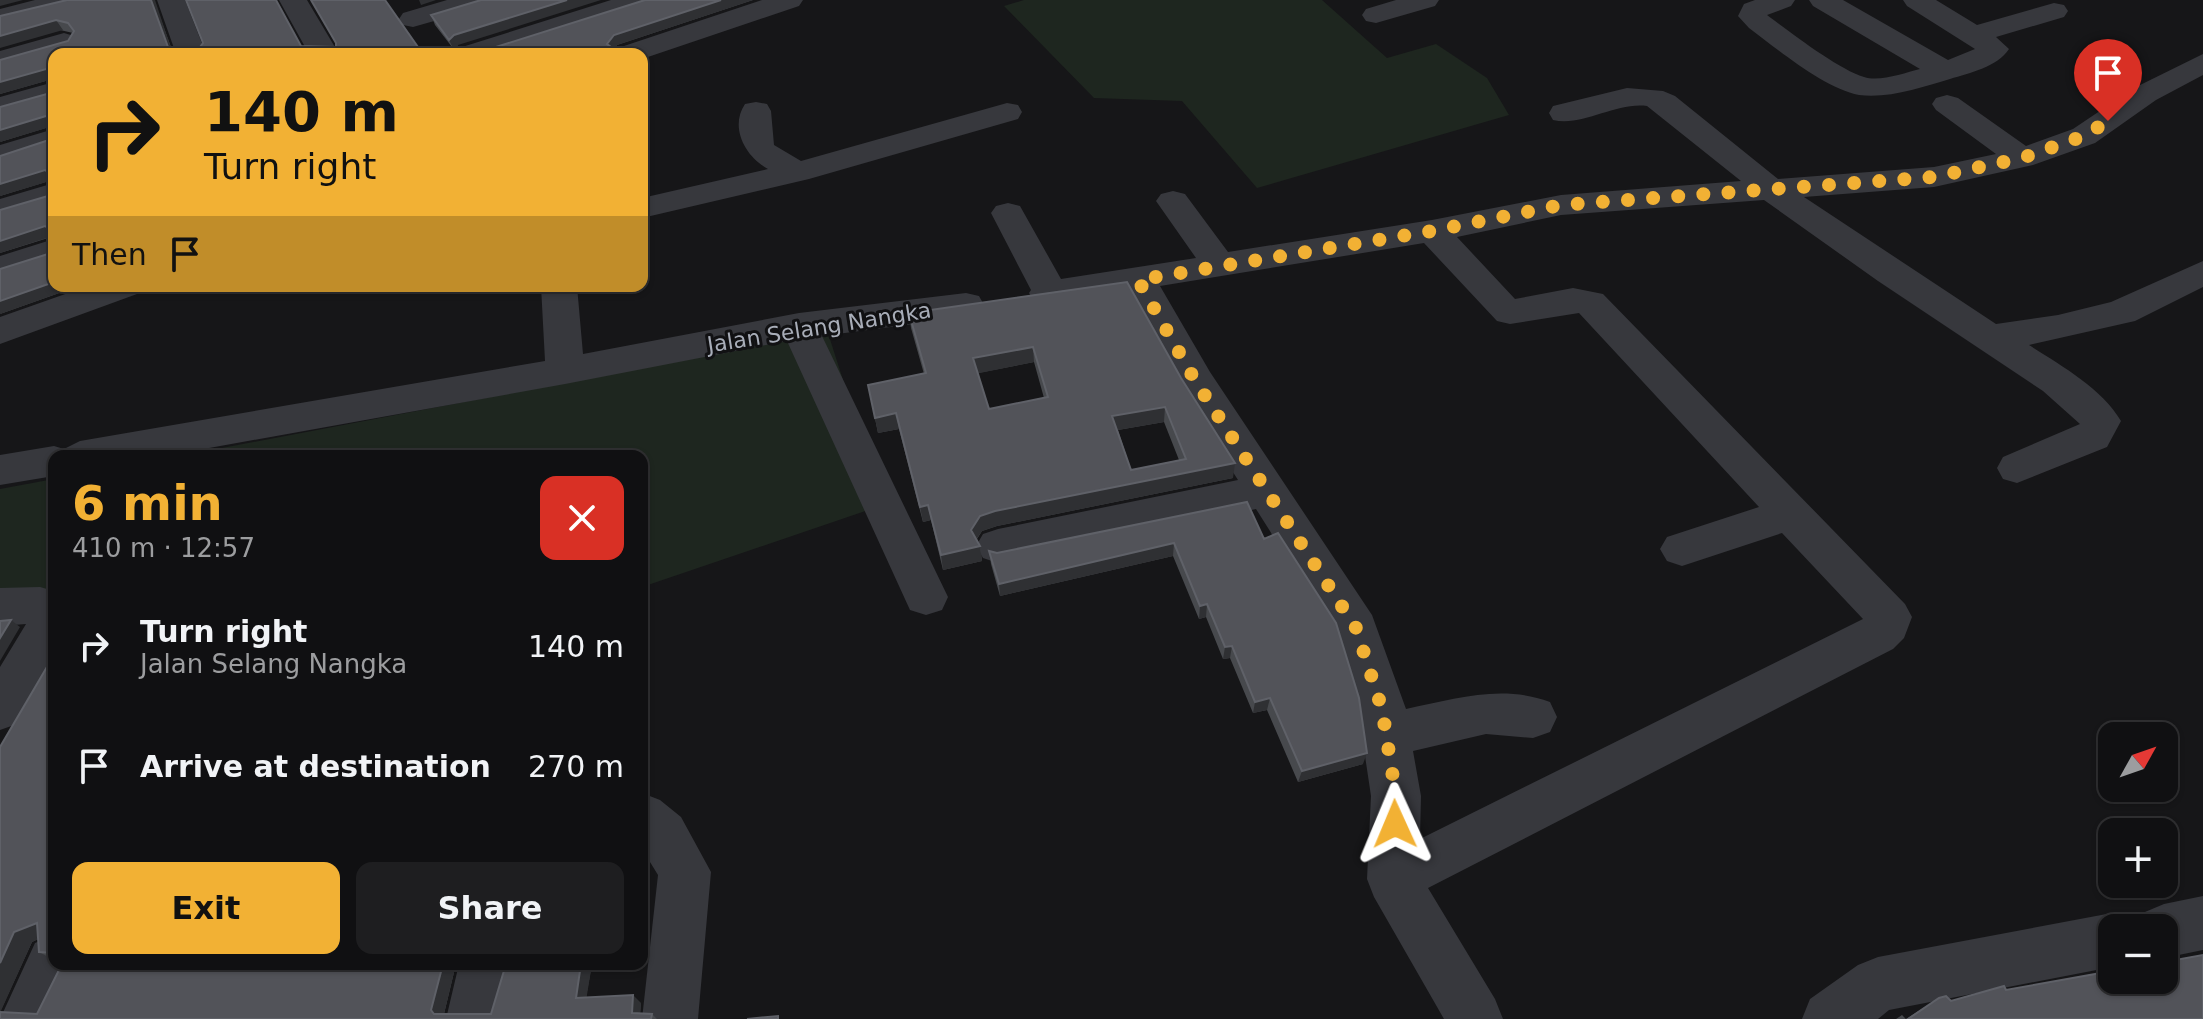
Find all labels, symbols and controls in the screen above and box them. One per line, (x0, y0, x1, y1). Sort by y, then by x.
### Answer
pin (2074, 39, 2142, 121)
icon: arrive (2086, 51, 2130, 95)
text: 140 m (204, 79, 399, 144)
icon: right (72, 80, 176, 184)
text: Turn right (204, 146, 376, 187)
icon: arrive (163, 232, 207, 276)
text: Then (72, 237, 147, 272)
street label: Jalan Selang Nangka (703, 297, 933, 358)
text: 6 min (72, 475, 223, 531)
button: close (540, 476, 624, 560)
text: 410 m · 12:57 (72, 533, 255, 563)
text: Turn right (140, 614, 307, 649)
icon: right (72, 624, 116, 668)
text: 140 m (528, 629, 624, 664)
text: Jalan Selang Nangka (140, 649, 407, 679)
north arrow (2098, 722, 2178, 802)
map controls (2098, 722, 2178, 994)
icon: arrive (72, 744, 116, 788)
text: Arrive at destination (140, 749, 491, 784)
text: 270 m (528, 749, 624, 784)
position arrow (1353, 782, 1437, 866)
button: + (2098, 818, 2178, 898)
button: Exit (72, 862, 340, 954)
button: Share (356, 862, 624, 954)
button: − (2098, 914, 2178, 994)

